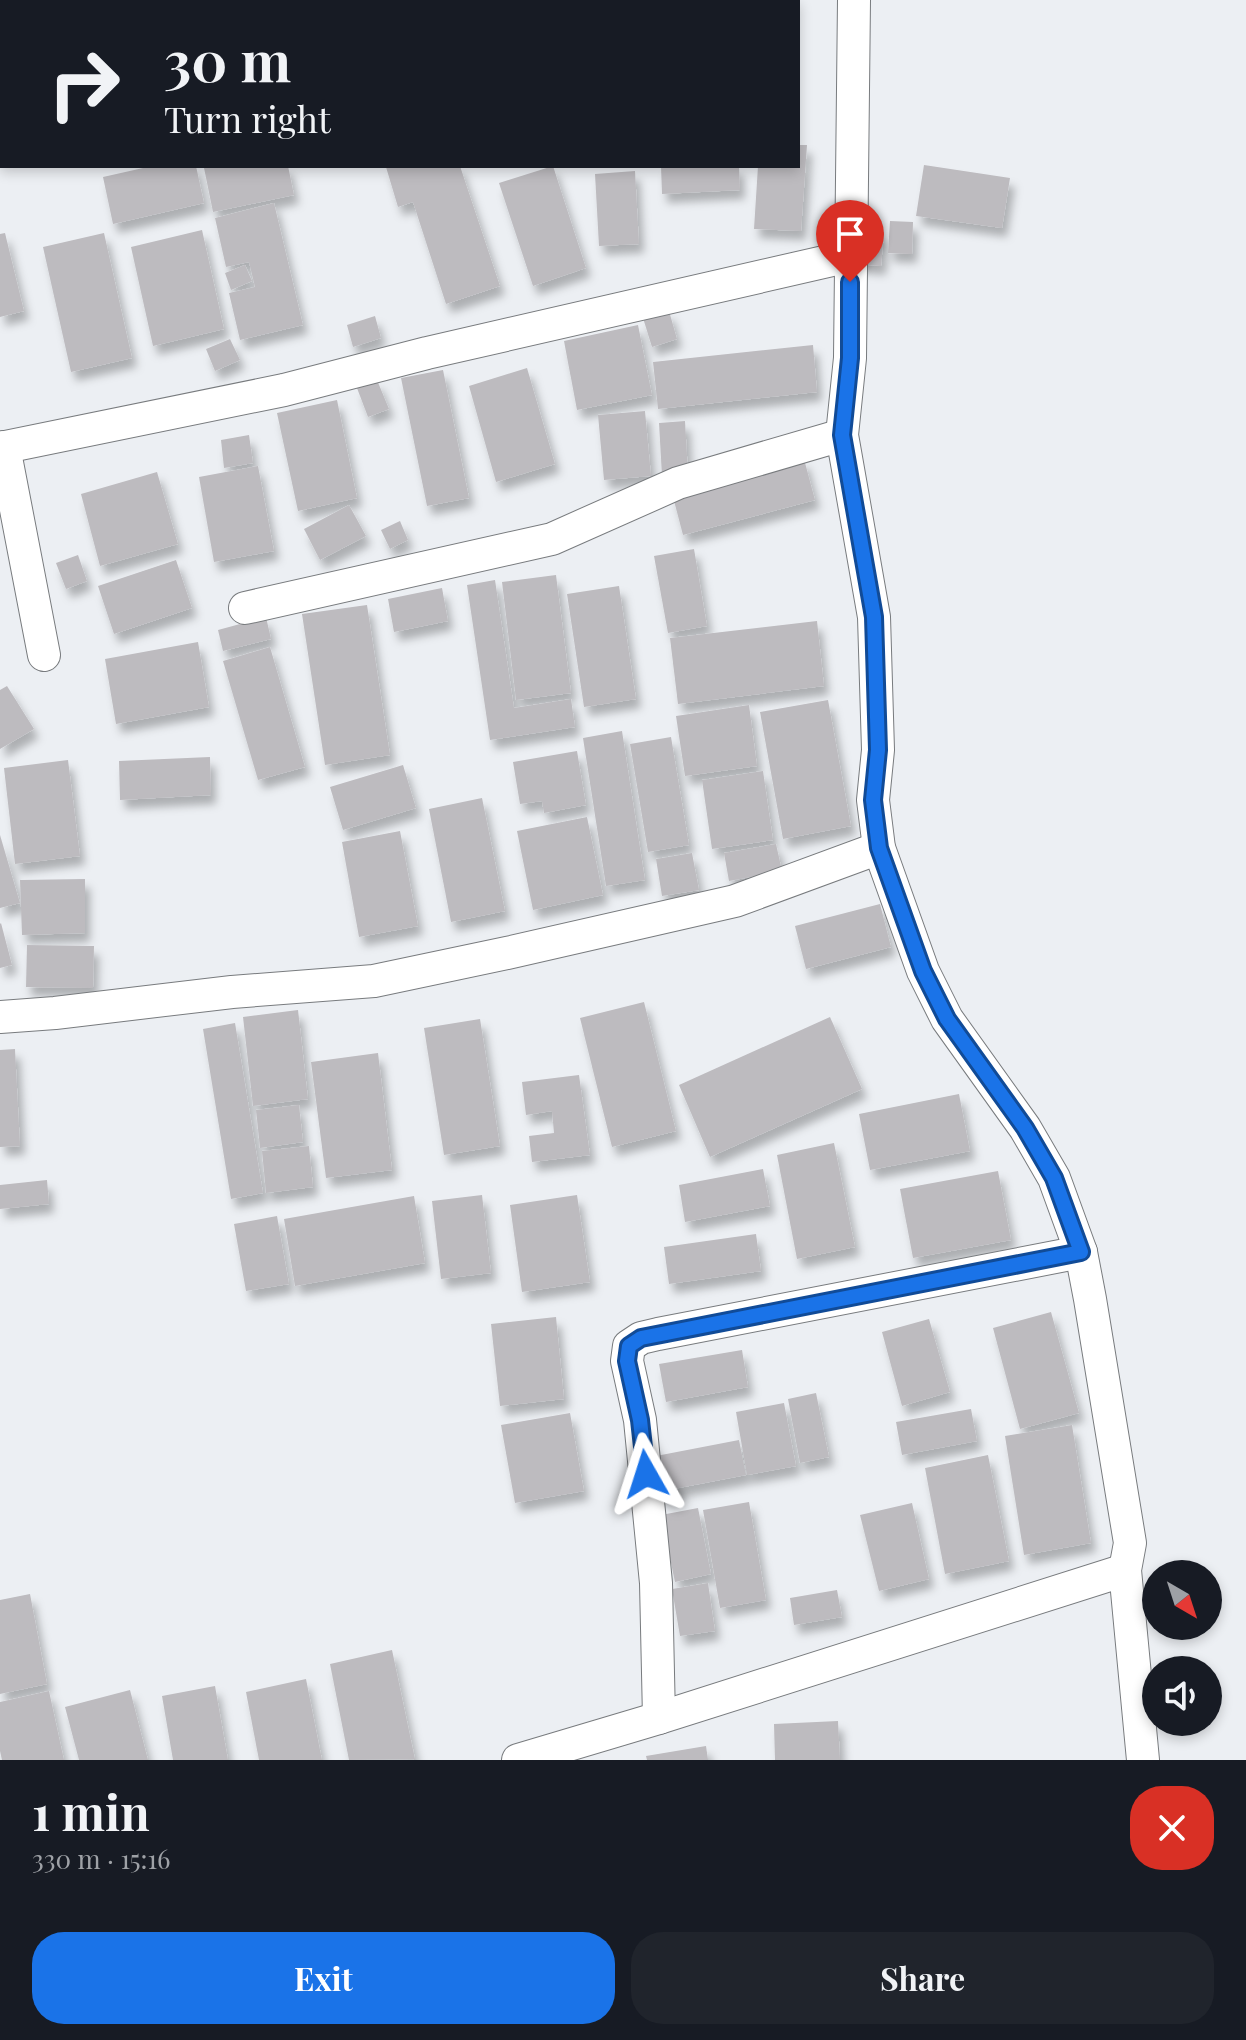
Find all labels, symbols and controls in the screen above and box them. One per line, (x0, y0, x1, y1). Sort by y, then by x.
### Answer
text: 30 m (164, 22, 291, 97)
icon: right (32, 32, 136, 136)
text: Turn right (164, 94, 331, 142)
pin (816, 200, 884, 282)
icon: arrive (828, 212, 872, 256)
position arrow (604, 1432, 688, 1516)
north arrow (1142, 1560, 1222, 1640)
map controls (1142, 1560, 1222, 1736)
button: sound (1142, 1656, 1222, 1736)
text: 1 min (32, 1779, 150, 1843)
button: close (1130, 1786, 1214, 1870)
text: 330 m · 15:16 (32, 1841, 171, 1876)
button: Exit (32, 1932, 615, 2024)
button: Share (631, 1932, 1214, 2024)

